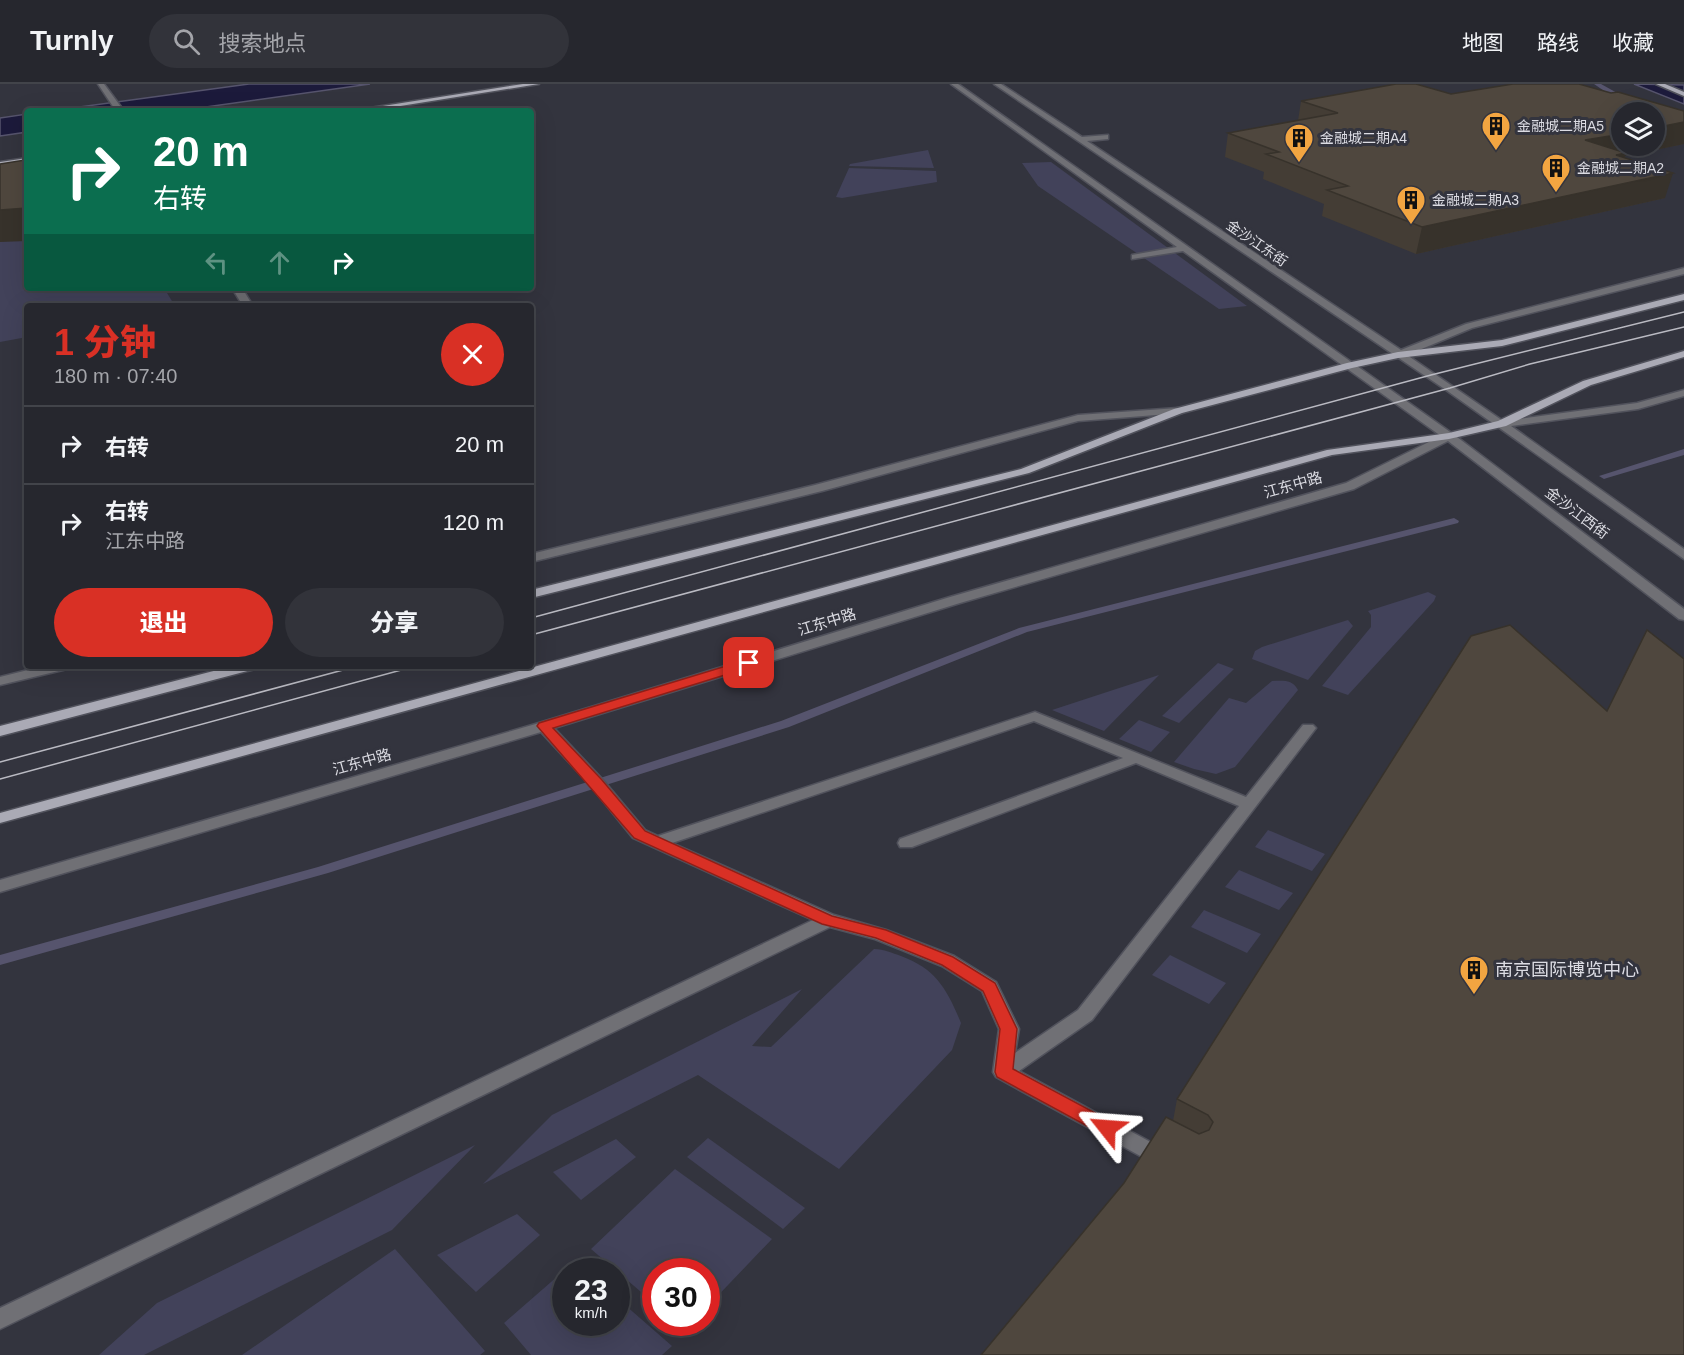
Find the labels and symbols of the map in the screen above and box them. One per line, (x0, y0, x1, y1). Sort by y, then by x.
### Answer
building icon: 金融城二期A5 (1480, 110, 1512, 152)
place label: 金融城二期A5 (1517, 118, 1604, 134)
building icon: 金融城二期A4 (1283, 122, 1315, 164)
place label: 金融城二期A4 (1320, 130, 1407, 146)
building icon: 金融城二期A2 (1540, 152, 1572, 194)
place label: 金融城二期A2 (1577, 160, 1664, 176)
building icon: 金融城二期A3 (1395, 184, 1427, 226)
place label: 金融城二期A3 (1432, 192, 1519, 208)
street label: 金沙江东街 (1224, 217, 1290, 269)
street label: 江东中路 (1262, 468, 1324, 501)
street label: 金沙江西街 (1542, 483, 1612, 542)
street label: 江东中路 (796, 605, 858, 638)
pin (723, 637, 774, 688)
street label: 江东中路 (331, 745, 393, 778)
building icon: 南京国际博览中心 (1458, 954, 1490, 996)
place label: 南京国际博览中心 (1495, 960, 1639, 980)
position arrow (1075, 1096, 1139, 1160)
speed limit sign: 30 (642, 1258, 720, 1336)

